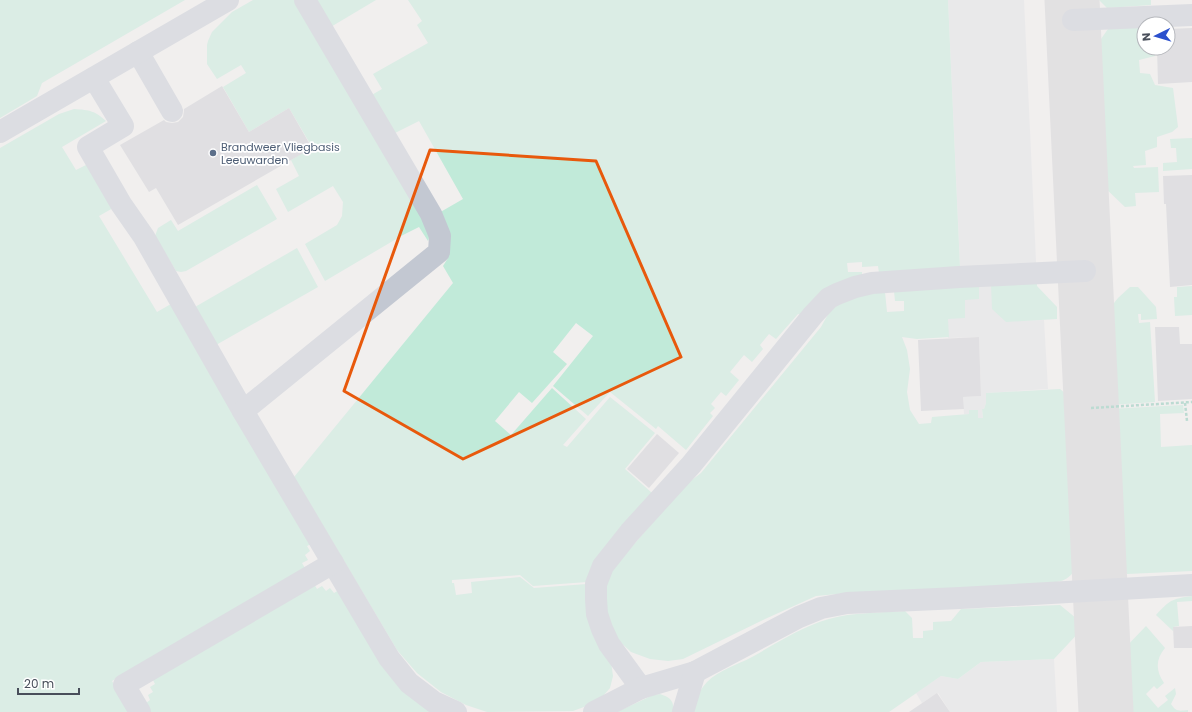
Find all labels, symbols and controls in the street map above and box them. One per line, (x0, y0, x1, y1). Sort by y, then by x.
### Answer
north arrow (1136, 16, 1176, 56)
text: N (1138, 32, 1154, 42)
place label: Brandweer Vliegbasis Leeuwarden (221, 139, 340, 168)
marker: Brandweer Vliegbasis Leeuwarden (208, 148, 218, 158)
scale bar (18, 670, 79, 696)
text: 20 m (24, 675, 54, 692)

